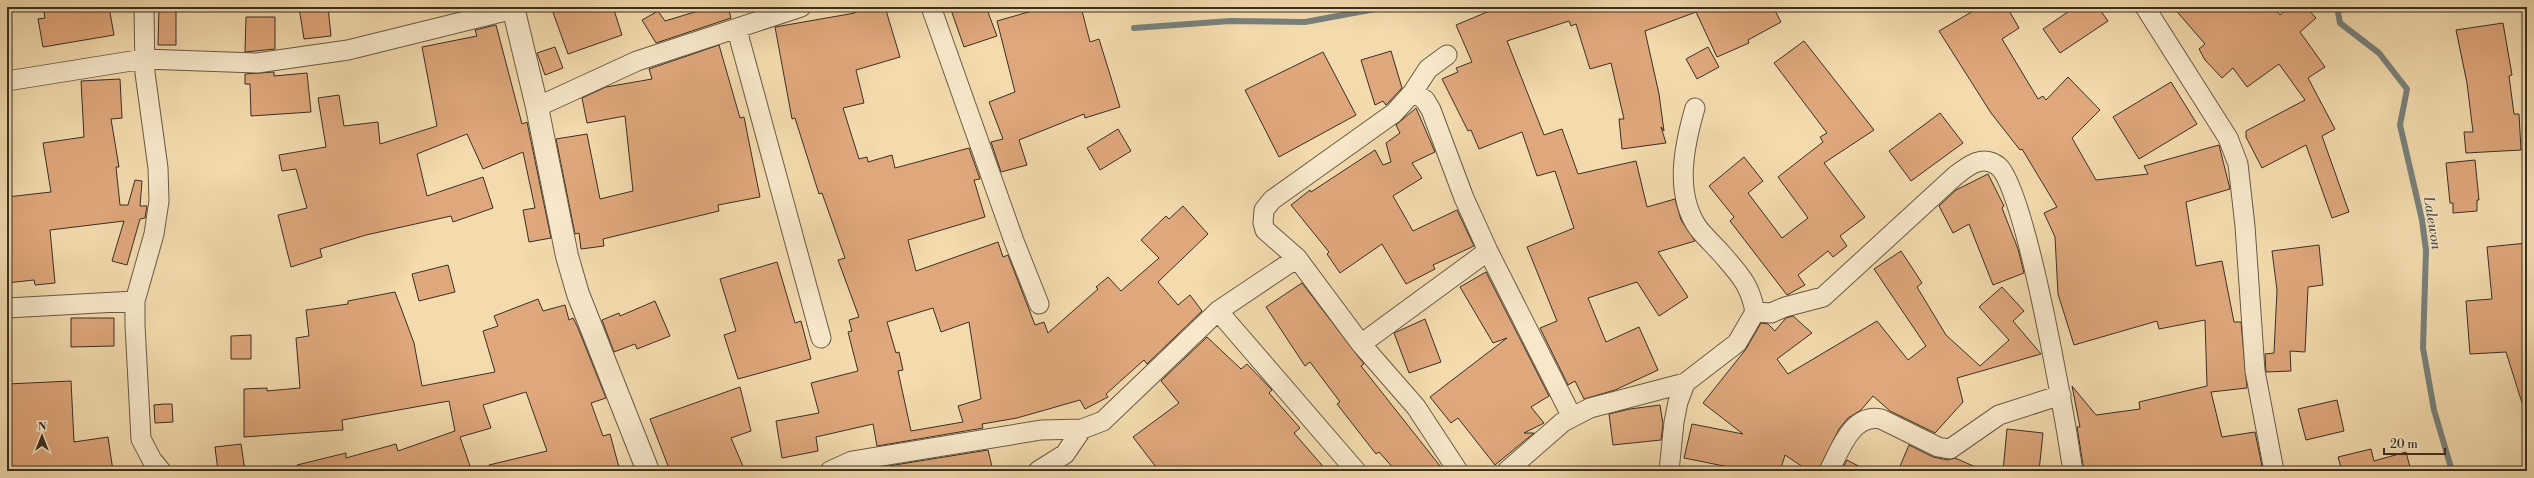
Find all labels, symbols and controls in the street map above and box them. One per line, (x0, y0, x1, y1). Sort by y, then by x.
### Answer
water label: Lalewon (2419, 194, 2445, 251)
north arrow (22, 416, 62, 456)
text: N (38, 420, 47, 434)
scale bar (2384, 430, 2445, 456)
text: 20 m (2390, 437, 2418, 452)

